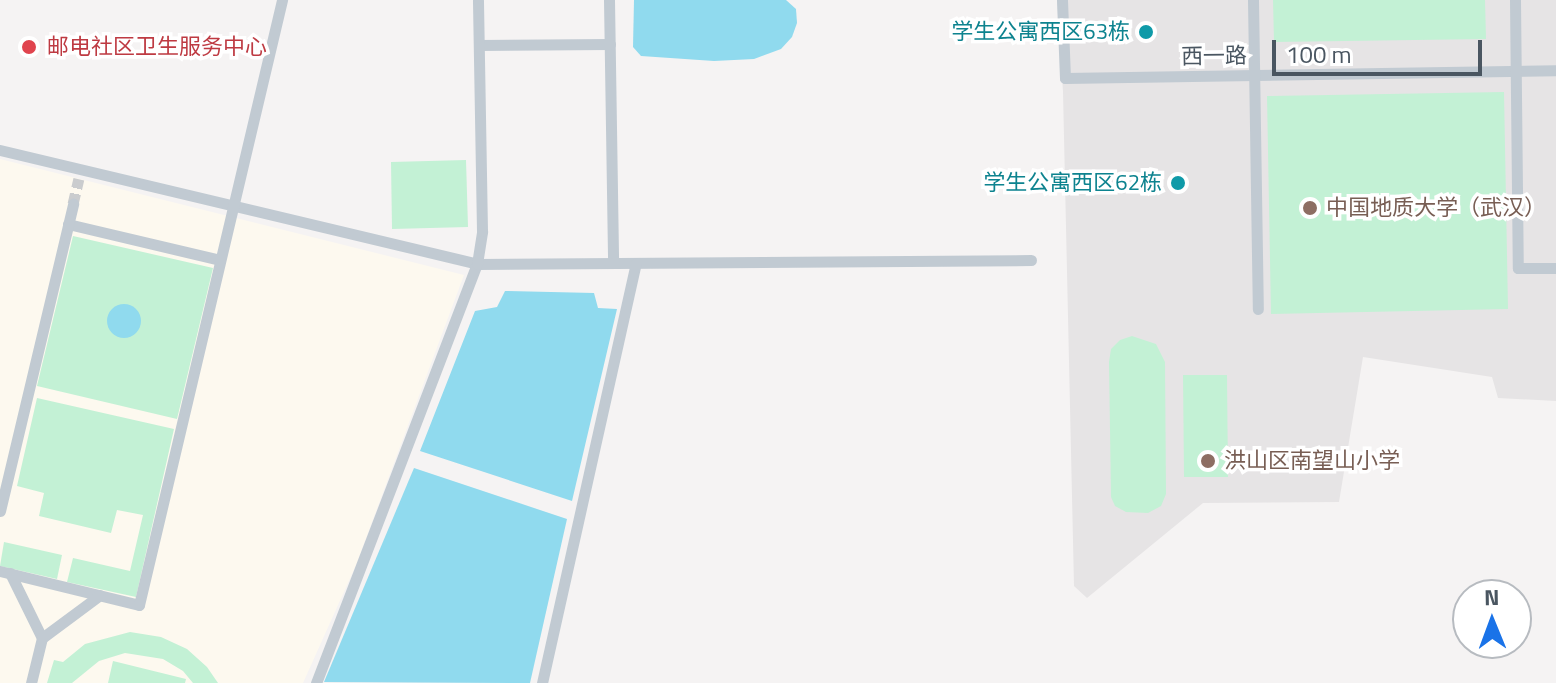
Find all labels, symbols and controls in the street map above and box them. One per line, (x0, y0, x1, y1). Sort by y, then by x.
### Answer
place label: 学生公寓西区63栋 (951, 19, 1130, 45)
marker: 学生公寓西区63栋 (1137, 23, 1155, 41)
scale bar (1276, 24, 1486, 74)
place label: 邮电社区卫生服务中心 (47, 34, 267, 60)
marker: 邮电社区卫生服务中心 (18, 36, 40, 58)
text: 100 m (1286, 36, 1352, 72)
street label: 西一路 (1181, 42, 1247, 70)
place label: 学生公寓西区62栋 (983, 170, 1162, 196)
marker: 学生公寓西区62栋 (1169, 174, 1187, 192)
place label: 中国地质大学（武汉） (1326, 195, 1546, 221)
marker: 中国地质大学（武汉） (1301, 199, 1319, 217)
place label: 洪山区南望山小学 (1224, 448, 1400, 474)
marker: 洪山区南望山小学 (1199, 452, 1217, 470)
north arrow (1452, 579, 1532, 659)
text: N (1484, 580, 1500, 614)

